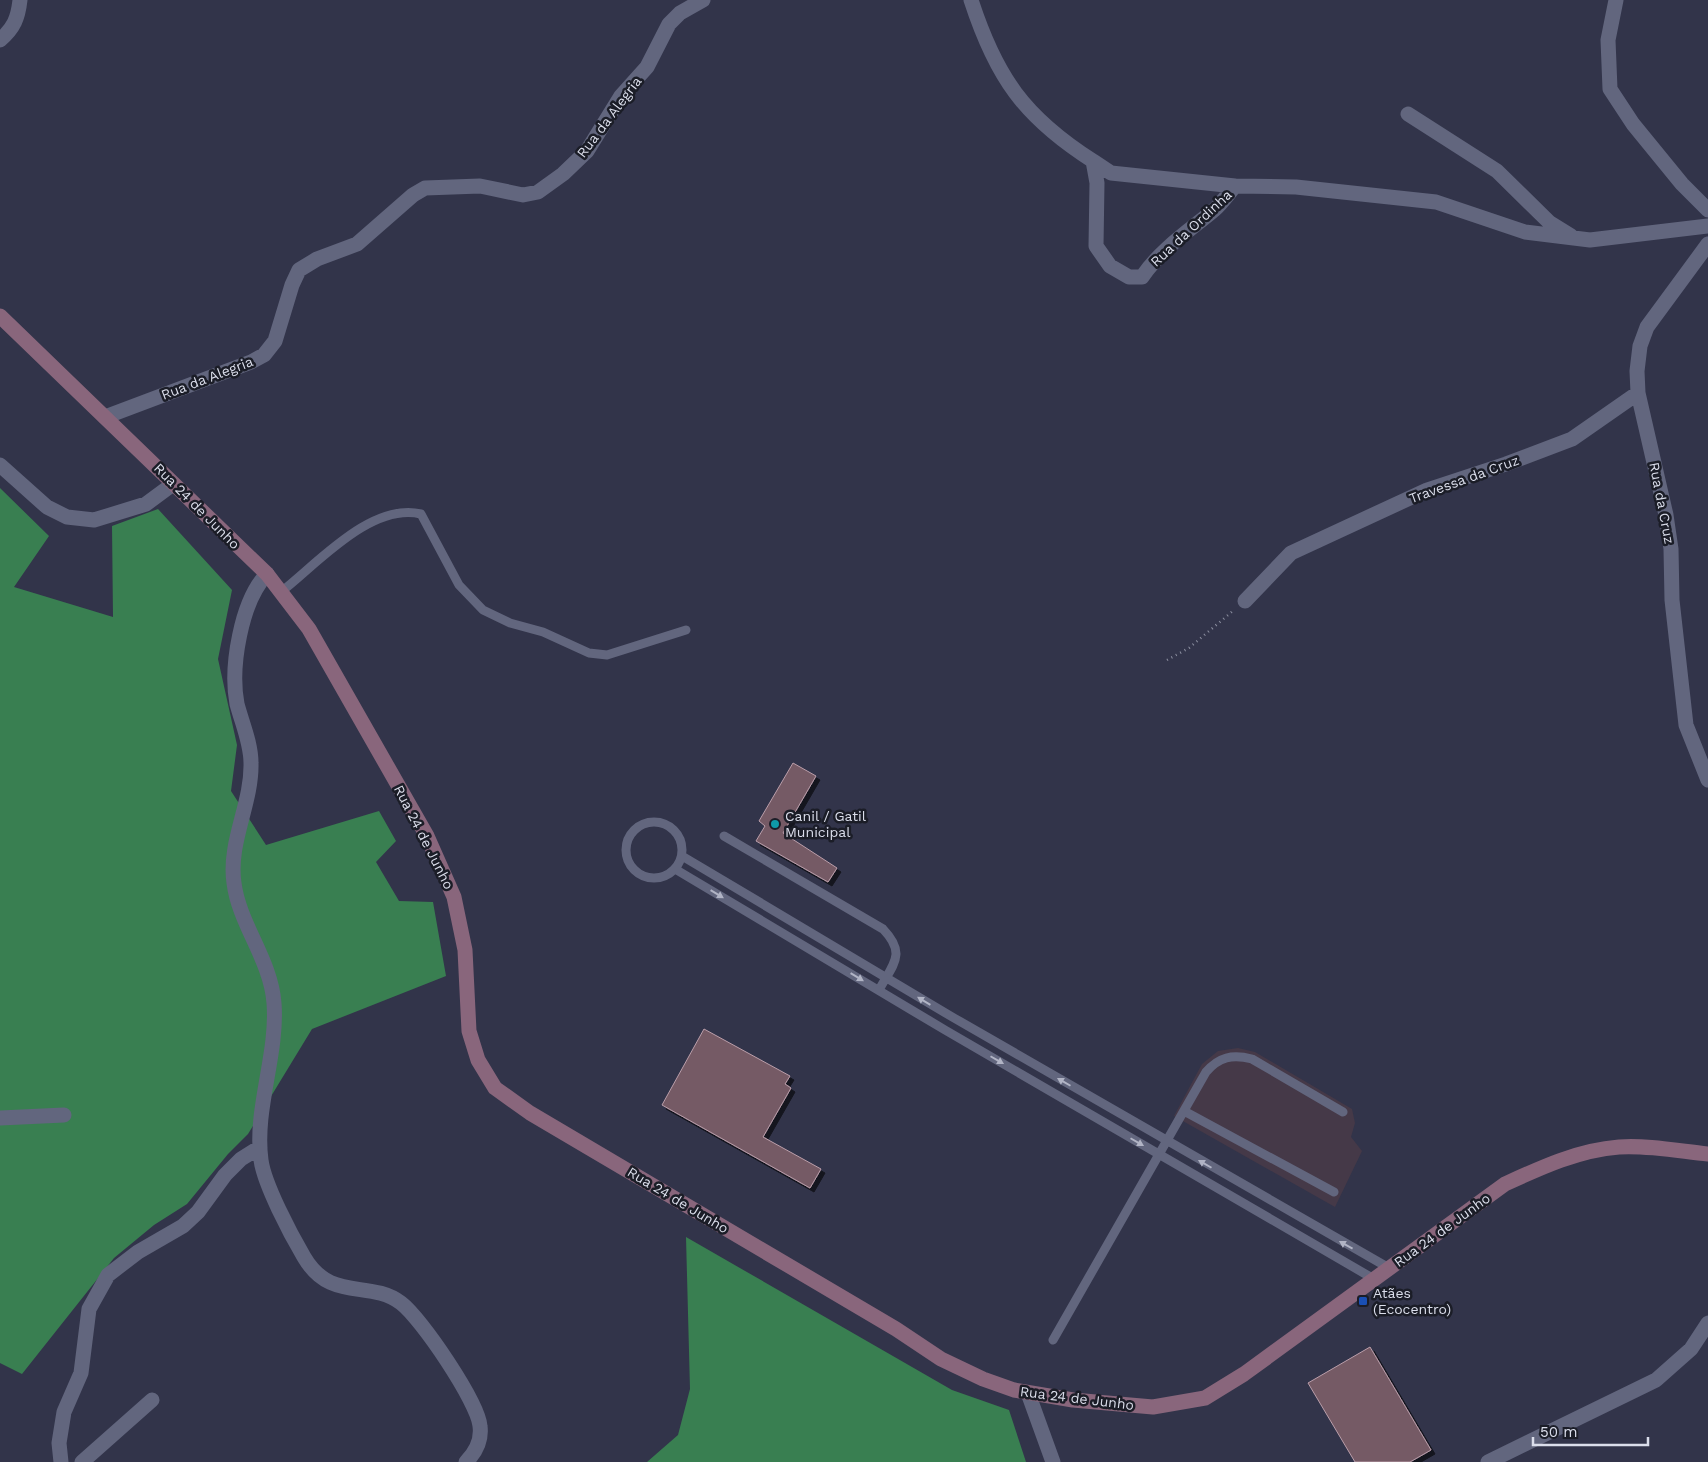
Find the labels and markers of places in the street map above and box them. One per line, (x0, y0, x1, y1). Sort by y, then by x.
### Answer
place label: Canil / Gatil Municipal (785, 808, 867, 840)
marker: Canil / Gatil Municipal (769, 818, 781, 830)
place label: Atães (Ecocentro) (1373, 1285, 1451, 1317)
marker: Atães (Ecocentro) (1357, 1295, 1369, 1307)

